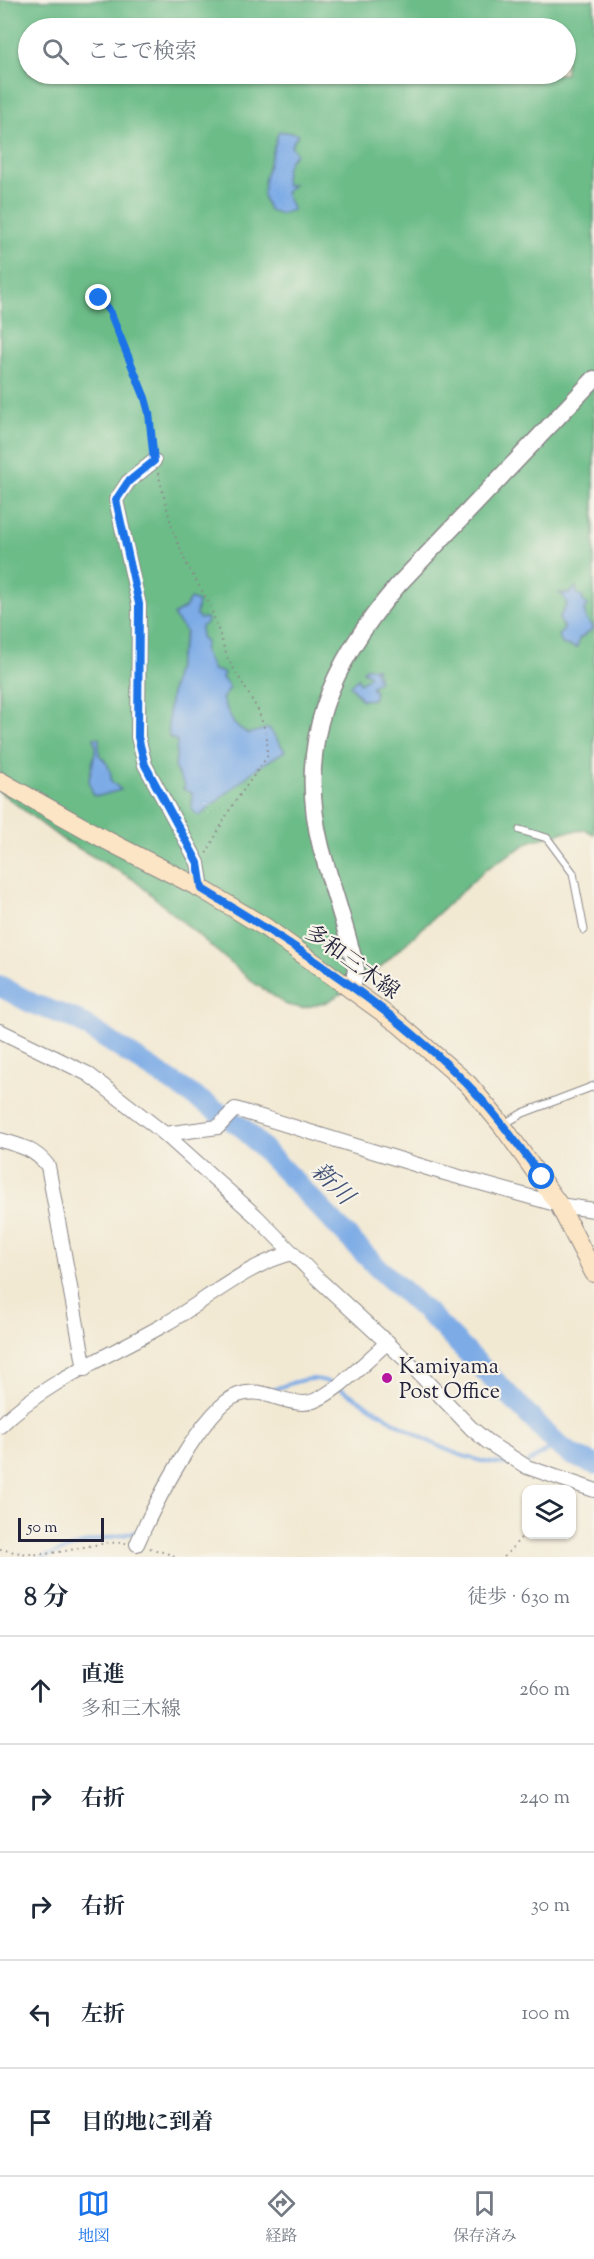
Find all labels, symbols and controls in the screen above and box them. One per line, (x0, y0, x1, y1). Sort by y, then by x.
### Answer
search box (18, 18, 576, 84)
icon: search (39, 35, 72, 68)
text: ここで検索 (87, 37, 197, 69)
route end (85, 284, 111, 310)
street label: 多和三木線 (297, 918, 405, 1009)
water label: 新川 (303, 1155, 363, 1216)
route start (528, 1163, 554, 1189)
place label: Kamiyama Post Office (399, 1352, 500, 1409)
marker: Kamiyama Post Office (380, 1371, 394, 1385)
map controls (522, 1485, 576, 1539)
button: layers (522, 1485, 576, 1539)
scale bar (18, 1515, 104, 1542)
text: 50 m (27, 1517, 58, 1540)
text: 8 分 (24, 1580, 69, 1617)
text: 徒歩 · 630 m (467, 1584, 570, 1613)
text: 直進 (81, 1660, 125, 1692)
icon: ahead (24, 1674, 57, 1707)
text: 260 m (519, 1676, 570, 1705)
text: 多和三木線 (81, 1696, 181, 1725)
icon: right (24, 1782, 57, 1815)
text: 右折 (81, 1784, 125, 1816)
text: 240 m (519, 1784, 570, 1813)
icon: right (24, 1890, 57, 1923)
text: 右折 (81, 1892, 125, 1924)
text: 30 m (531, 1892, 570, 1921)
icon: left (24, 1998, 57, 2031)
text: 左折 (81, 2000, 125, 2032)
text: 100 m (521, 2000, 570, 2029)
icon: arrive (24, 2106, 57, 2139)
text: 目的地に到着 (81, 2108, 213, 2140)
tab: 地図 (77, 2187, 110, 2249)
tab: 経路 (265, 2187, 298, 2249)
tab: 保存済み (453, 2187, 517, 2249)

